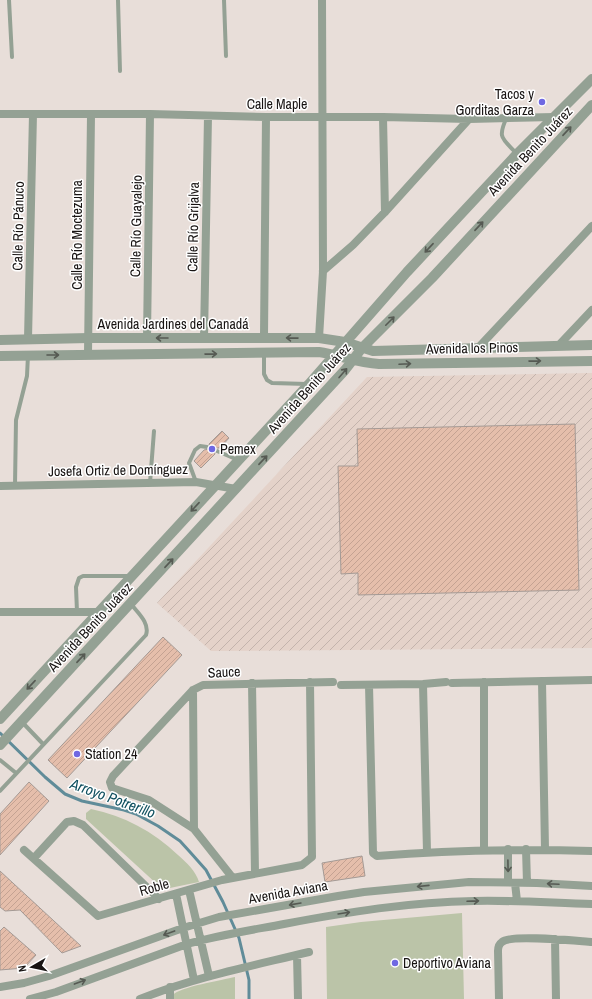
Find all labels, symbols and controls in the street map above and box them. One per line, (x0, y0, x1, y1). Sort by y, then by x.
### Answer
place label: Tacos y Gorditas Garza (456, 85, 535, 119)
street label: Calle Maple (247, 95, 307, 113)
marker: Tacos y Gorditas Garza (537, 97, 547, 107)
street label: Avenida Benito Juárez (483, 102, 576, 200)
one-way arrow (563, 126, 572, 136)
street label: Calle Río Guayalejo (126, 175, 146, 277)
street label: Calle Río Moctezuma (68, 180, 86, 290)
street label: Calle Río Pánuco (8, 181, 28, 271)
street label: Calle Río Grijalva (183, 181, 203, 272)
one-way arrow (475, 221, 484, 232)
one-way arrow (425, 243, 434, 253)
street label: Avenida Jardines del Canadá (96, 315, 249, 333)
one-way arrow (385, 316, 395, 326)
one-way arrow (156, 334, 169, 342)
one-way arrow (286, 334, 299, 342)
street label: Avenida los Pinos (425, 338, 519, 358)
street label: Avenida Benito Juárez (263, 339, 355, 438)
one-way arrow (204, 350, 217, 358)
one-way arrow (46, 351, 59, 359)
one-way arrow (528, 358, 541, 365)
one-way arrow (398, 360, 411, 367)
one-way arrow (338, 368, 347, 378)
place label: Pemex (220, 440, 256, 458)
marker: Pemex (207, 444, 217, 454)
one-way arrow (258, 455, 267, 466)
street label: Josefa Ortiz de Domínguez (48, 460, 188, 480)
one-way arrow (190, 502, 199, 512)
one-way arrow (164, 558, 174, 568)
street label: Avenida Benito Juárez (43, 578, 136, 676)
one-way arrow (76, 653, 85, 663)
street label: Sauce (207, 662, 241, 682)
one-way arrow (27, 680, 36, 690)
place label: Station 24 (85, 745, 138, 763)
marker: Station 24 (72, 749, 82, 759)
water label: Arroyo Potrerillo (67, 773, 158, 823)
one-way arrow (504, 859, 512, 872)
street label: Roble (137, 874, 171, 900)
street label: Avenida Aviana (246, 876, 330, 908)
one-way arrow (547, 881, 560, 888)
one-way arrow (417, 883, 430, 890)
one-way arrow (466, 897, 479, 905)
one-way arrow (289, 900, 302, 908)
one-way arrow (337, 909, 350, 917)
one-way arrow (162, 930, 175, 937)
north arrow (12, 947, 52, 987)
place label: Deportivo Aviana (403, 954, 491, 972)
marker: Deportivo Aviana (390, 958, 400, 968)
text: N (15, 964, 30, 973)
one-way arrow (74, 978, 86, 986)

